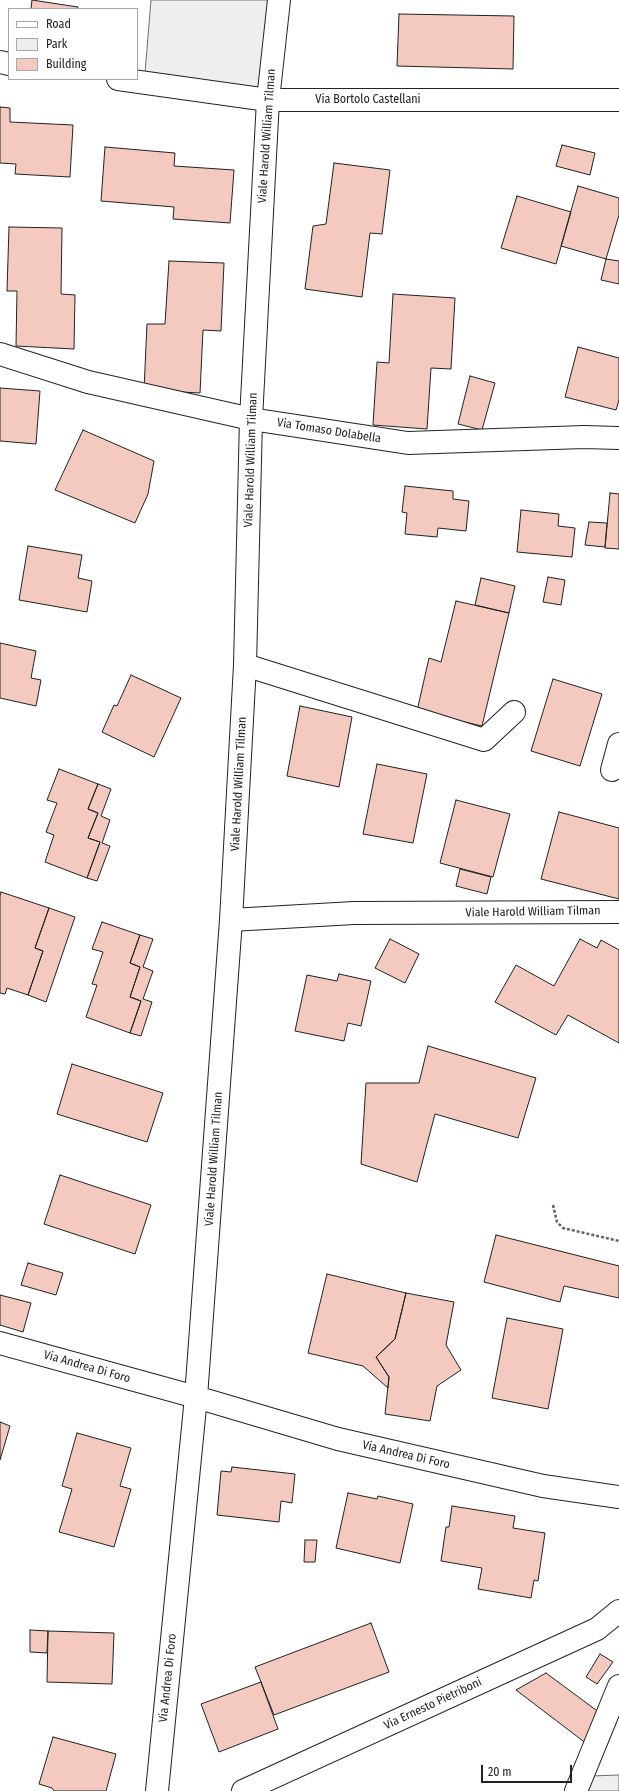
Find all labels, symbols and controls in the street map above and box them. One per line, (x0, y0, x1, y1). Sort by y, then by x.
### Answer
legend (8, 8, 138, 80)
text: Road (46, 17, 71, 31)
text: Park (46, 37, 67, 51)
text: Building (46, 57, 86, 71)
street label: Viale Harold William Tilman (255, 68, 279, 204)
street label: Via Bortolo Castellani (315, 93, 421, 107)
street label: Viale Harold William Tilman (241, 392, 261, 528)
street label: Via Tomaso Dolabella (276, 416, 382, 446)
street label: Viale Harold William Tilman (228, 716, 250, 852)
street label: Viale Harold William Tilman (465, 904, 601, 920)
street label: Viale Harold William Tilman (202, 1091, 226, 1227)
street label: Via Andrea Di Foro (42, 1348, 132, 1386)
street label: Via Andrea Di Foro (361, 1438, 451, 1472)
street label: Via Andrea Di Foro (156, 1633, 180, 1723)
street label: Via Ernesto Pietriboni (382, 1675, 484, 1733)
scale bar (483, 1757, 574, 1783)
text: 20 m (488, 1765, 512, 1779)

